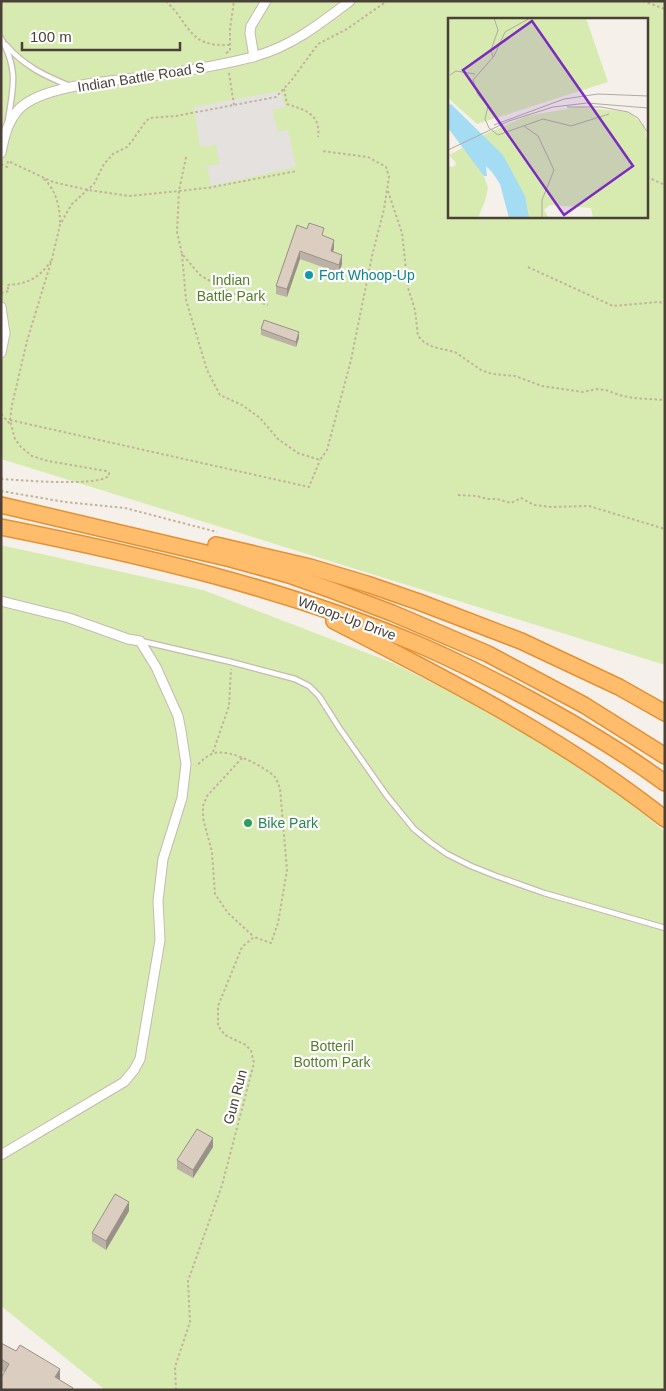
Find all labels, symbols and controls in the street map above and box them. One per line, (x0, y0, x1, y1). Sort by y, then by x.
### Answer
inset map (448, 18, 648, 218)
scale bar (22, 20, 180, 52)
text: 100 m (30, 28, 72, 45)
street label: Indian Battle Road S (76, 59, 206, 95)
place label: Fort Whoop-Up (319, 267, 415, 283)
marker: Fort Whoop-Up (303, 269, 315, 281)
park label: Indian Battle Park (197, 272, 266, 304)
street label: Whoop-Up Drive (296, 593, 399, 643)
place label: Bike Park (258, 815, 319, 831)
marker: Bike Park (242, 817, 254, 829)
park label: Botteril Bottom Park (293, 1038, 372, 1070)
street label: Gun Run (220, 1068, 250, 1126)

